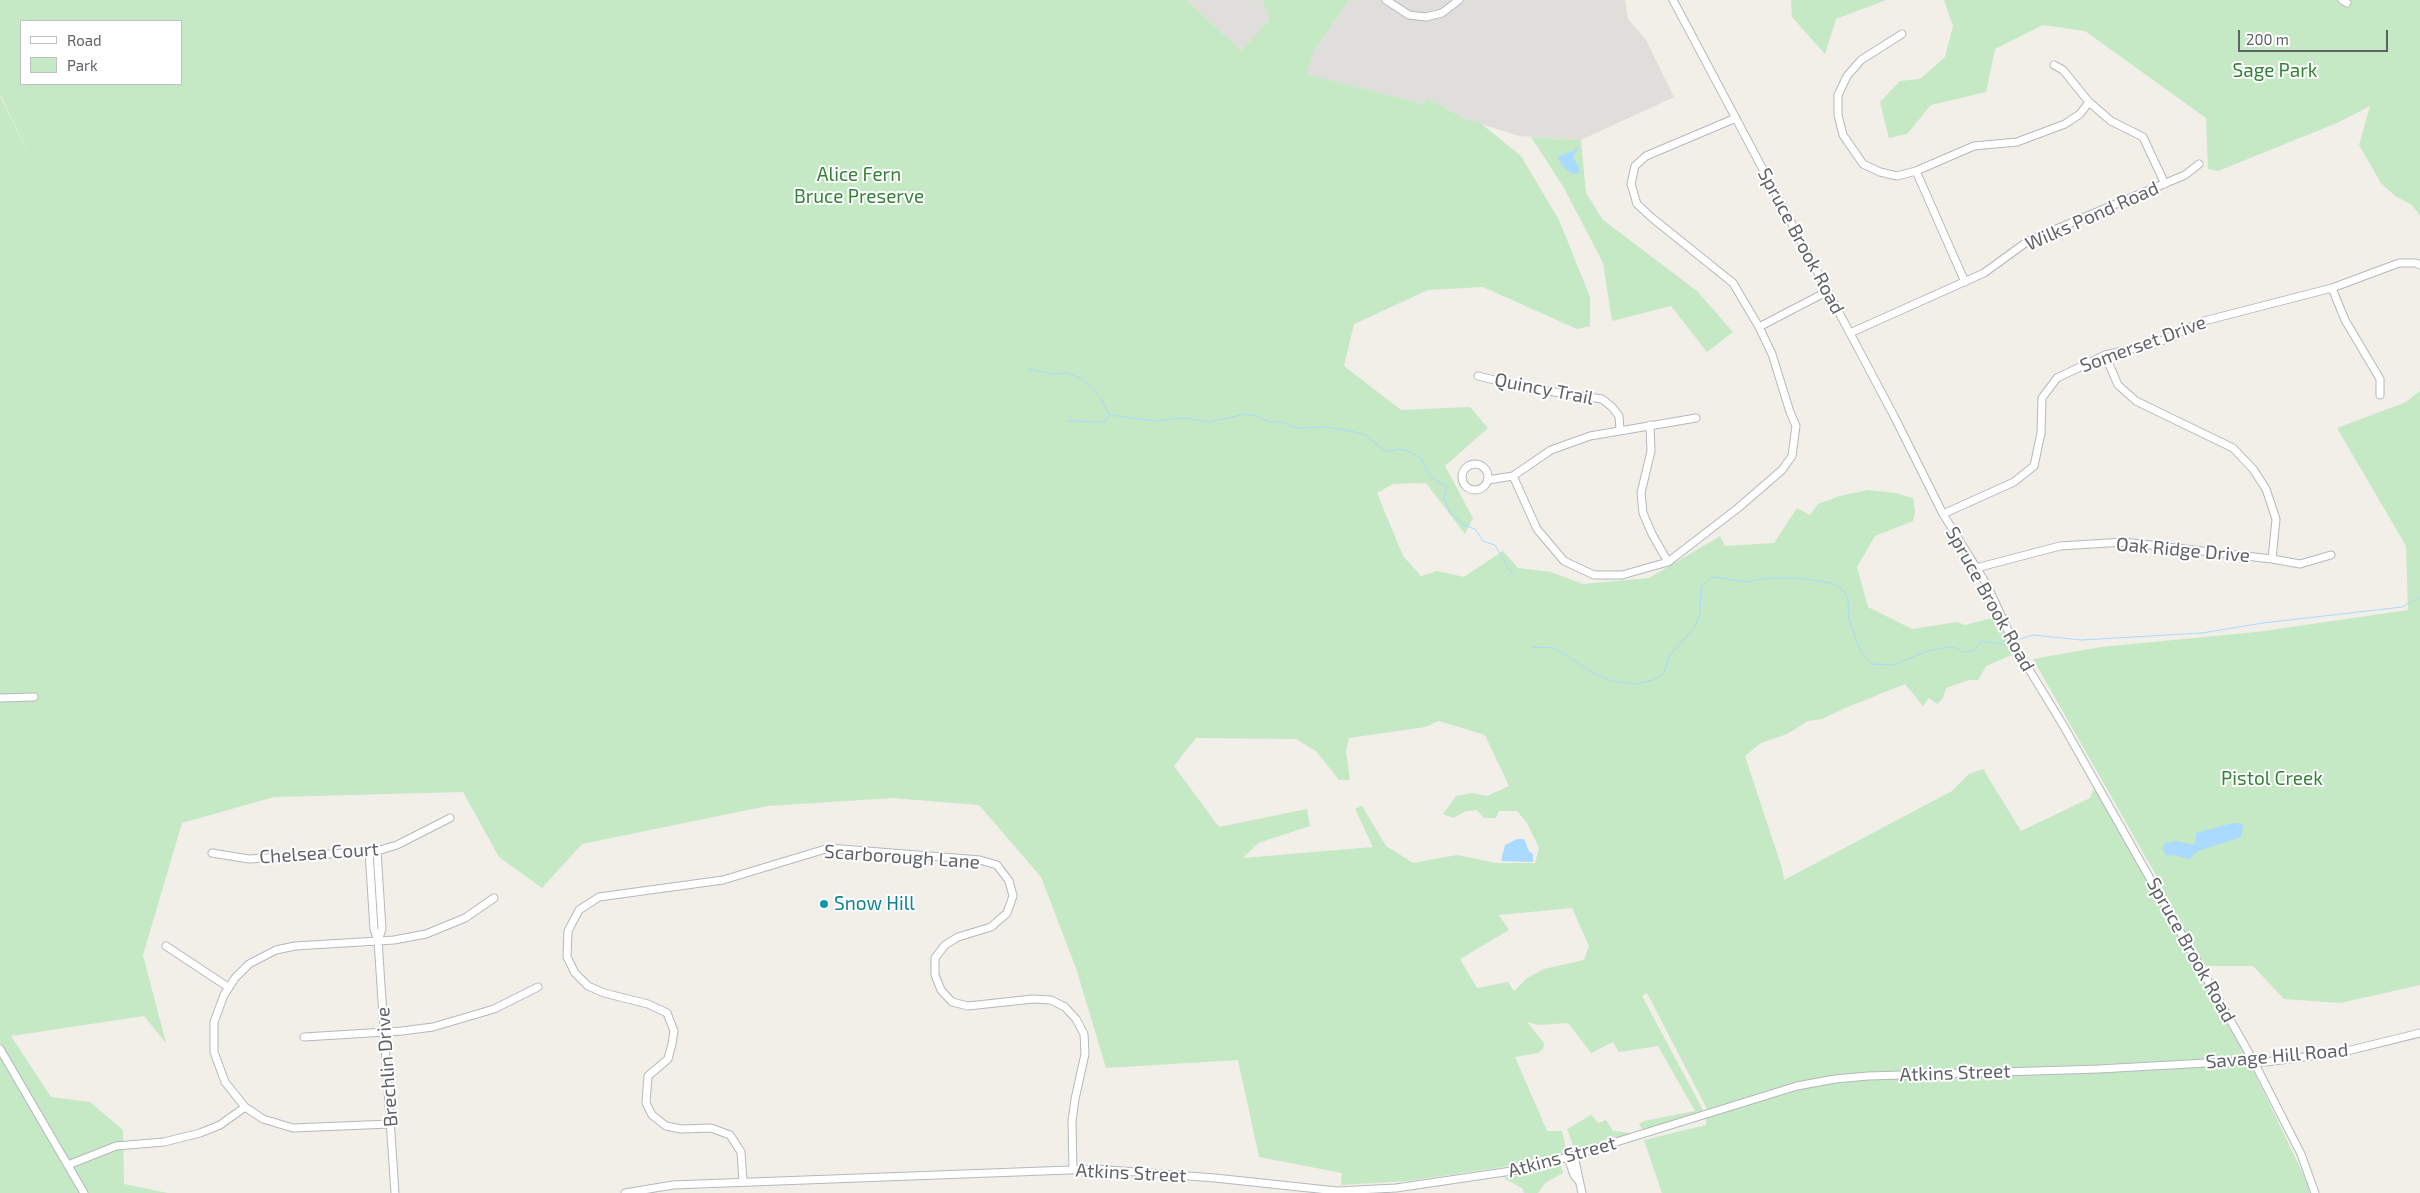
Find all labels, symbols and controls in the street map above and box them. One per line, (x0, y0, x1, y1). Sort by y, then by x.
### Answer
legend (20, 20, 182, 85)
scale bar (2240, 20, 2390, 52)
text: 200 m (2246, 30, 2289, 48)
text: Road (67, 31, 102, 49)
text: Park (67, 56, 98, 74)
park label: Sage Park (2233, 60, 2317, 82)
park label: Alice Fern Bruce Preserve (794, 164, 924, 208)
street label: Spruce Brook Road (1753, 164, 1849, 318)
street label: Wilks Pond Road (2022, 176, 2162, 256)
street label: Somerset Drive (2077, 311, 2209, 377)
street label: Quincy Trail (1492, 368, 1596, 410)
street label: Spruce Brook Road (1941, 523, 2039, 675)
street label: Oak Ridge Drive (2115, 533, 2251, 567)
park label: Pistol Creek (2221, 768, 2323, 790)
street label: Chelsea Court (259, 837, 379, 869)
street label: Scarborough Lane (823, 840, 981, 874)
street label: Spruce Brook Road (2142, 874, 2240, 1026)
place label: Snow Hill (834, 893, 915, 915)
marker: Snow Hill (818, 898, 830, 910)
street label: Brechlin Drive (371, 1006, 403, 1128)
street label: Savage Hill Road (2205, 1038, 2349, 1074)
street label: Atkins Street (1899, 1060, 2011, 1086)
street label: Atkins Street (1505, 1132, 1619, 1182)
street label: Atkins Street (1075, 1159, 1187, 1187)

